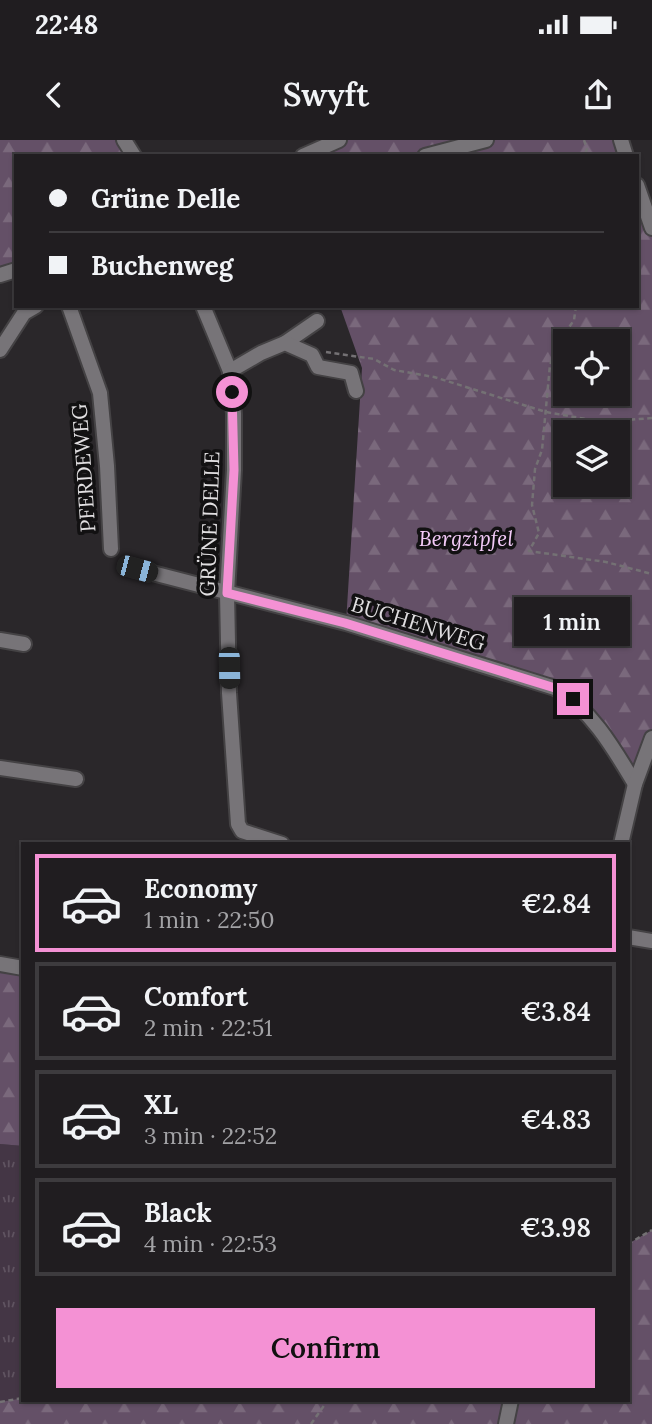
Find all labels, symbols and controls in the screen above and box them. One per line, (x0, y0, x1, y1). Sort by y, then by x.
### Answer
text: 22:48 (35, 8, 98, 41)
text: Swyft (283, 74, 369, 115)
icon: back (35, 76, 73, 114)
icon: share (579, 76, 617, 114)
text: Grüne Delle (91, 182, 240, 215)
text: Buchenweg (91, 249, 233, 282)
map controls (553, 329, 630, 497)
button: locate (553, 329, 630, 406)
route start (216, 376, 248, 408)
street label: PFERDEWEG (66, 403, 101, 533)
button: layers (553, 420, 630, 497)
street label: GRÜNE DELLE (193, 451, 226, 597)
park label: Bergzipfel (419, 525, 513, 552)
car (114, 553, 161, 585)
street label: BUCHENWEG (348, 590, 488, 657)
callout: 1 min (515, 598, 631, 646)
text: 1 min (543, 607, 601, 636)
car (219, 647, 240, 689)
route end (557, 683, 589, 715)
icon: car (60, 872, 123, 935)
text: Economy (144, 872, 257, 905)
text: €2.84 (521, 887, 591, 920)
text: 1 min · 22:50 (144, 905, 275, 934)
icon: car (60, 980, 123, 1043)
text: Comfort (144, 980, 248, 1013)
text: €3.84 (521, 995, 591, 1028)
text: 2 min · 22:51 (144, 1013, 273, 1042)
icon: car (60, 1088, 123, 1151)
text: XL (144, 1088, 178, 1121)
text: €4.83 (521, 1103, 591, 1136)
text: 3 min · 22:52 (144, 1121, 277, 1150)
icon: car (60, 1196, 123, 1259)
text: Black (144, 1196, 212, 1229)
text: €3.98 (520, 1211, 591, 1244)
text: 4 min · 22:53 (144, 1229, 277, 1258)
button: Confirm (56, 1308, 595, 1388)

